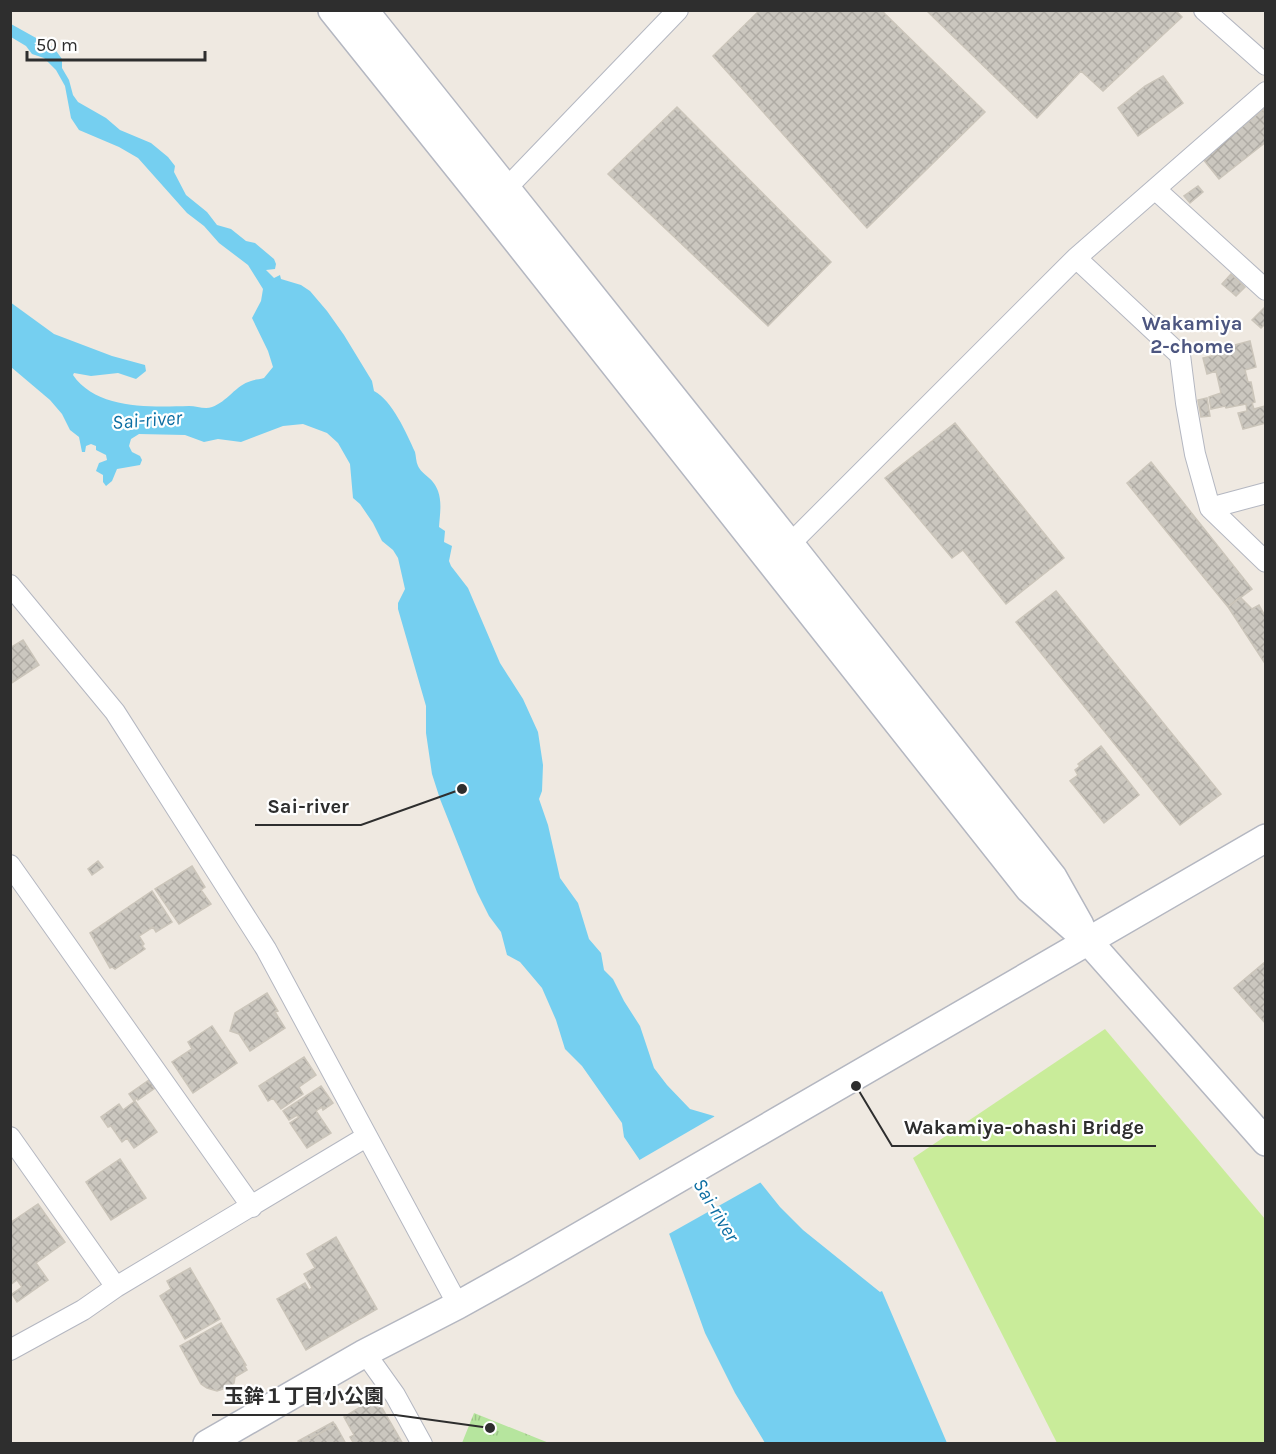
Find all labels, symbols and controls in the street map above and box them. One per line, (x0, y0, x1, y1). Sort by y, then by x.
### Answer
scale bar (27, 24, 206, 62)
text: 50 m (36, 34, 78, 56)
district label: Wakamiya 2-chome (1142, 312, 1242, 358)
water label: Sai-river (111, 406, 184, 434)
callout: Sai-river (255, 787, 361, 825)
text: Sai-river (267, 795, 349, 818)
callout: Wakamiya-ohashi Bridge (892, 1108, 1156, 1146)
text: Wakamiya-ohashi Bridge (904, 1116, 1144, 1139)
water label: Sai-river (688, 1174, 744, 1247)
callout: 玉鉾１丁目小公園 (212, 1377, 396, 1415)
text: 玉鉾１丁目小公園 (224, 1385, 384, 1408)

